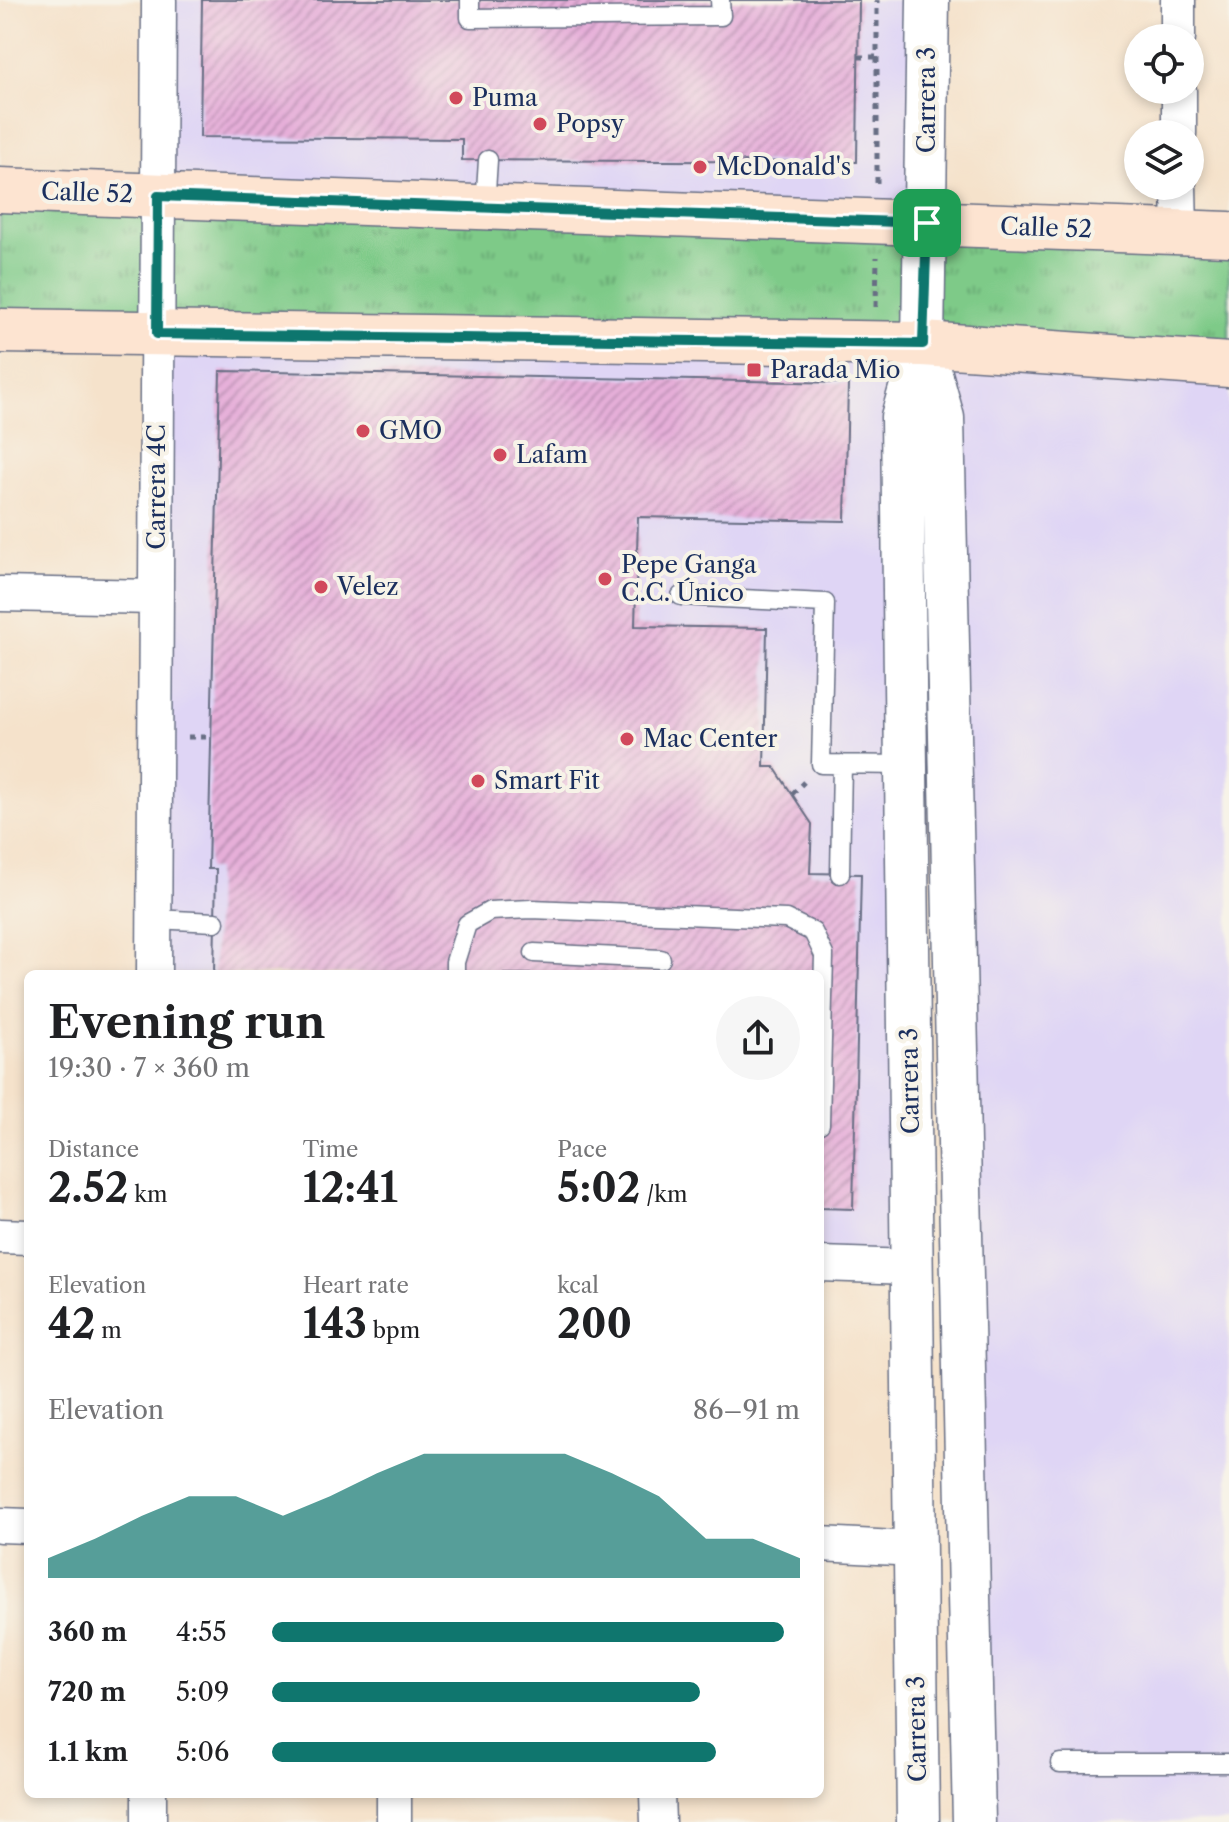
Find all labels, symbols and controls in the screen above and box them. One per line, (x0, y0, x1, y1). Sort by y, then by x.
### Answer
map controls (1124, 24, 1204, 200)
button: locate (1124, 24, 1204, 104)
street label: Carrera 3 (912, 47, 941, 153)
place label: Puma (472, 83, 538, 112)
marker: Puma (447, 89, 465, 107)
place label: Popsy (556, 109, 625, 138)
marker: Popsy (531, 115, 549, 133)
button: layers (1124, 120, 1204, 200)
place label: McDonald's (716, 152, 851, 181)
marker: McDonald's (691, 158, 709, 176)
street label: Calle 52 (40, 176, 134, 209)
pin (893, 189, 961, 257)
icon: arrive (905, 201, 949, 245)
street label: Calle 52 (999, 211, 1093, 244)
place label: Parada Mio (770, 355, 900, 384)
marker: Parada Mio (745, 361, 763, 379)
place label: GMO (379, 416, 442, 445)
marker: GMO (354, 422, 372, 440)
street label: Carrera 4C (142, 424, 171, 550)
place label: Lafam (516, 440, 588, 469)
marker: Lafam (491, 446, 509, 464)
place label: Pepe Ganga C.C. Único (621, 550, 757, 607)
marker: Pepe Ganga C.C. Único (596, 570, 614, 588)
place label: Velez (336, 572, 399, 601)
marker: Velez (312, 578, 330, 596)
place label: Mac Center (643, 724, 778, 753)
marker: Mac Center (618, 730, 636, 748)
place label: Smart Fit (494, 766, 600, 795)
marker: Smart Fit (469, 772, 487, 790)
text: Evening run (48, 995, 325, 1049)
button: share (716, 996, 800, 1080)
street label: Carrera 3 (894, 1028, 925, 1134)
text: 19:30 · 7 × 360 m (48, 1052, 250, 1084)
text: Distance (48, 1136, 139, 1163)
text: Time (303, 1136, 358, 1163)
text: Pace (557, 1136, 607, 1163)
text: 2.52 (48, 1163, 128, 1212)
text: 12:41 (303, 1163, 398, 1212)
text: 5:02 (557, 1163, 640, 1212)
text: km (128, 1181, 167, 1208)
text: /km (640, 1181, 687, 1208)
text: Elevation (48, 1272, 146, 1299)
text: Heart rate (303, 1272, 409, 1299)
text: kcal (557, 1272, 599, 1299)
text: 42 (48, 1299, 95, 1348)
text: 143 (303, 1299, 367, 1348)
text: 200 (557, 1299, 632, 1348)
text: m (95, 1317, 122, 1344)
text: bpm (367, 1317, 420, 1344)
text: Elevation (48, 1394, 164, 1426)
text: 86–91 m (693, 1394, 800, 1426)
text: 360 m (48, 1616, 127, 1648)
text: 4:55 (176, 1616, 227, 1648)
text: 720 m (48, 1676, 126, 1708)
text: 5:09 (176, 1676, 229, 1708)
street label: Carrera 3 (901, 1676, 932, 1782)
text: 1.1 km (48, 1736, 128, 1768)
text: 5:06 (176, 1736, 229, 1768)

